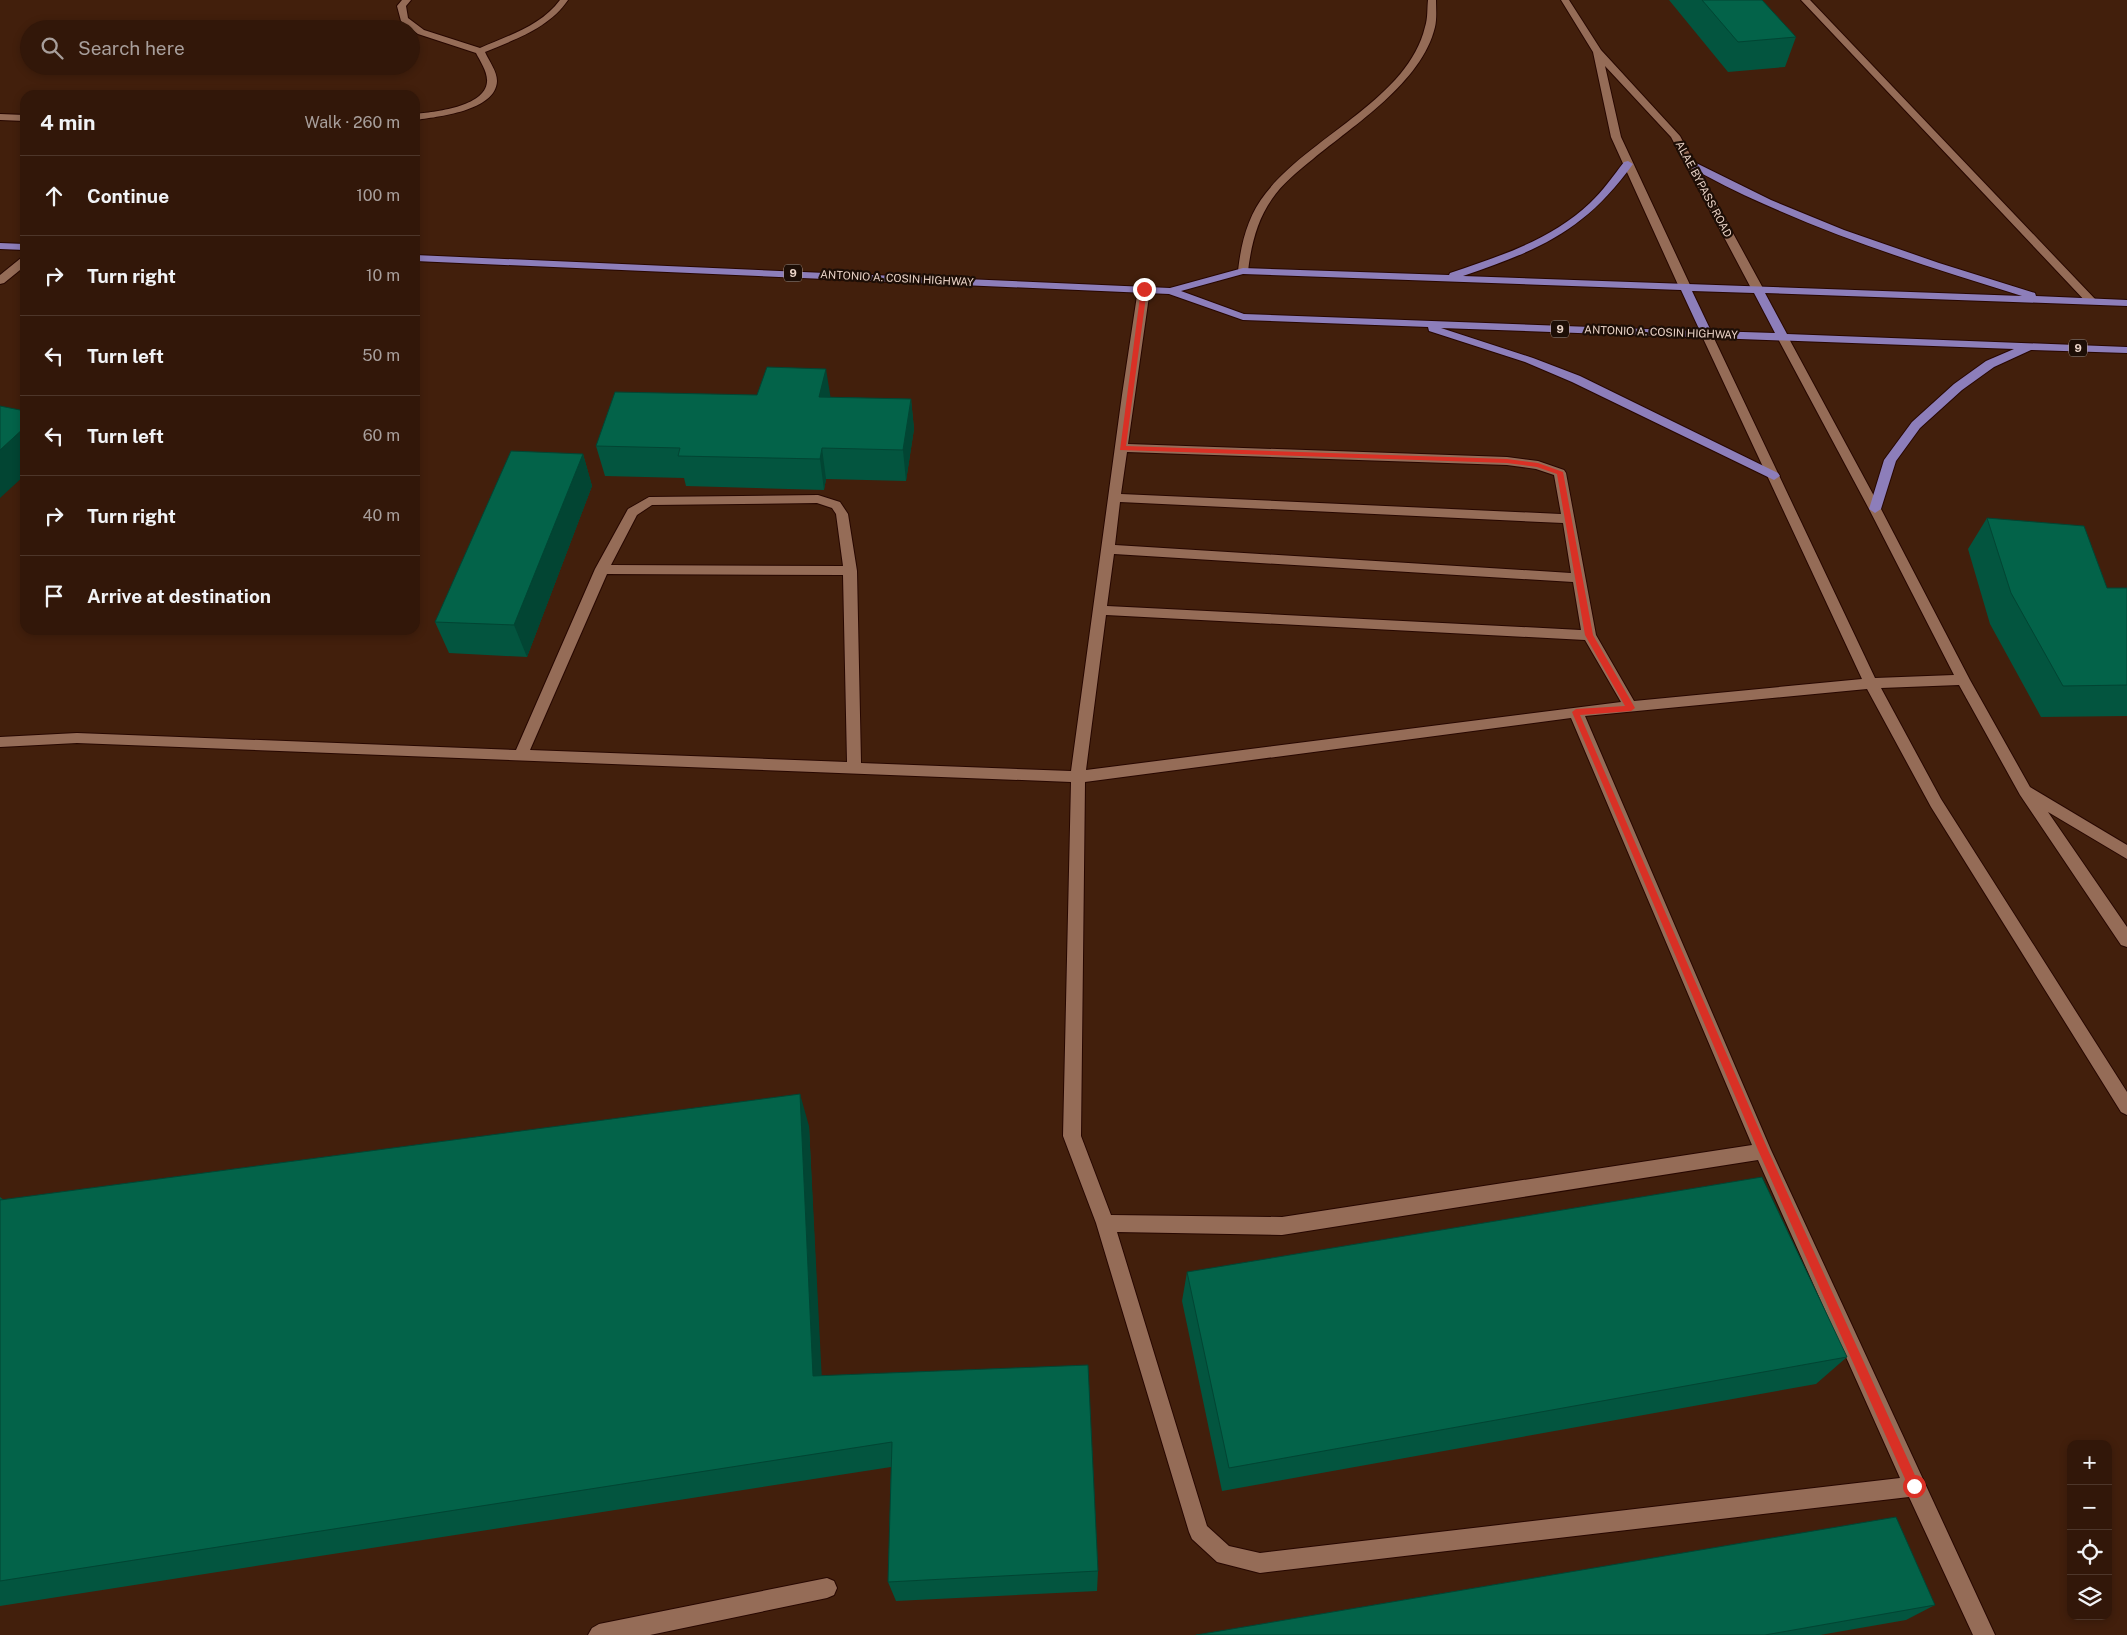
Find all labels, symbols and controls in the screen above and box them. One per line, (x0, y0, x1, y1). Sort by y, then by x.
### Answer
search box (20, 20, 420, 75)
icon: search (38, 34, 66, 62)
text: Search here (78, 37, 185, 59)
text: 4 min (40, 110, 95, 135)
text: Walk · 260 m (305, 113, 400, 132)
street label: ALAE BYPASS ROAD (1674, 139, 1735, 239)
icon: ahead (40, 182, 68, 210)
text: Continue (87, 185, 169, 207)
text: 100 m (356, 186, 400, 205)
icon: right (40, 262, 68, 290)
road number: 9 (784, 264, 802, 282)
text: Turn right (87, 265, 176, 287)
text: 10 m (366, 266, 400, 285)
street label: ANTONIO A. COSIN HIGHWAY (820, 268, 974, 288)
route end (1133, 278, 1156, 301)
road number: 9 (1551, 320, 1569, 338)
street label: ANTONIO A. COSIN HIGHWAY (1584, 323, 1738, 341)
road number: 9 (2069, 339, 2087, 356)
icon: left (40, 342, 68, 370)
text: Turn left (87, 345, 164, 367)
text: 50 m (362, 346, 400, 365)
icon: left (40, 422, 68, 450)
text: Turn left (87, 425, 164, 447)
text: 60 m (363, 426, 400, 445)
icon: right (40, 502, 68, 530)
text: Turn right (87, 505, 176, 527)
text: 40 m (362, 506, 400, 525)
icon: arrive (40, 582, 68, 610)
text: Arrive at destination (87, 585, 271, 607)
map controls (2067, 1440, 2112, 1620)
button: + (2067, 1440, 2112, 1485)
route start (1903, 1475, 1926, 1498)
button: − (2067, 1485, 2112, 1530)
button: locate (2067, 1530, 2112, 1575)
button: layers (2067, 1575, 2112, 1620)

